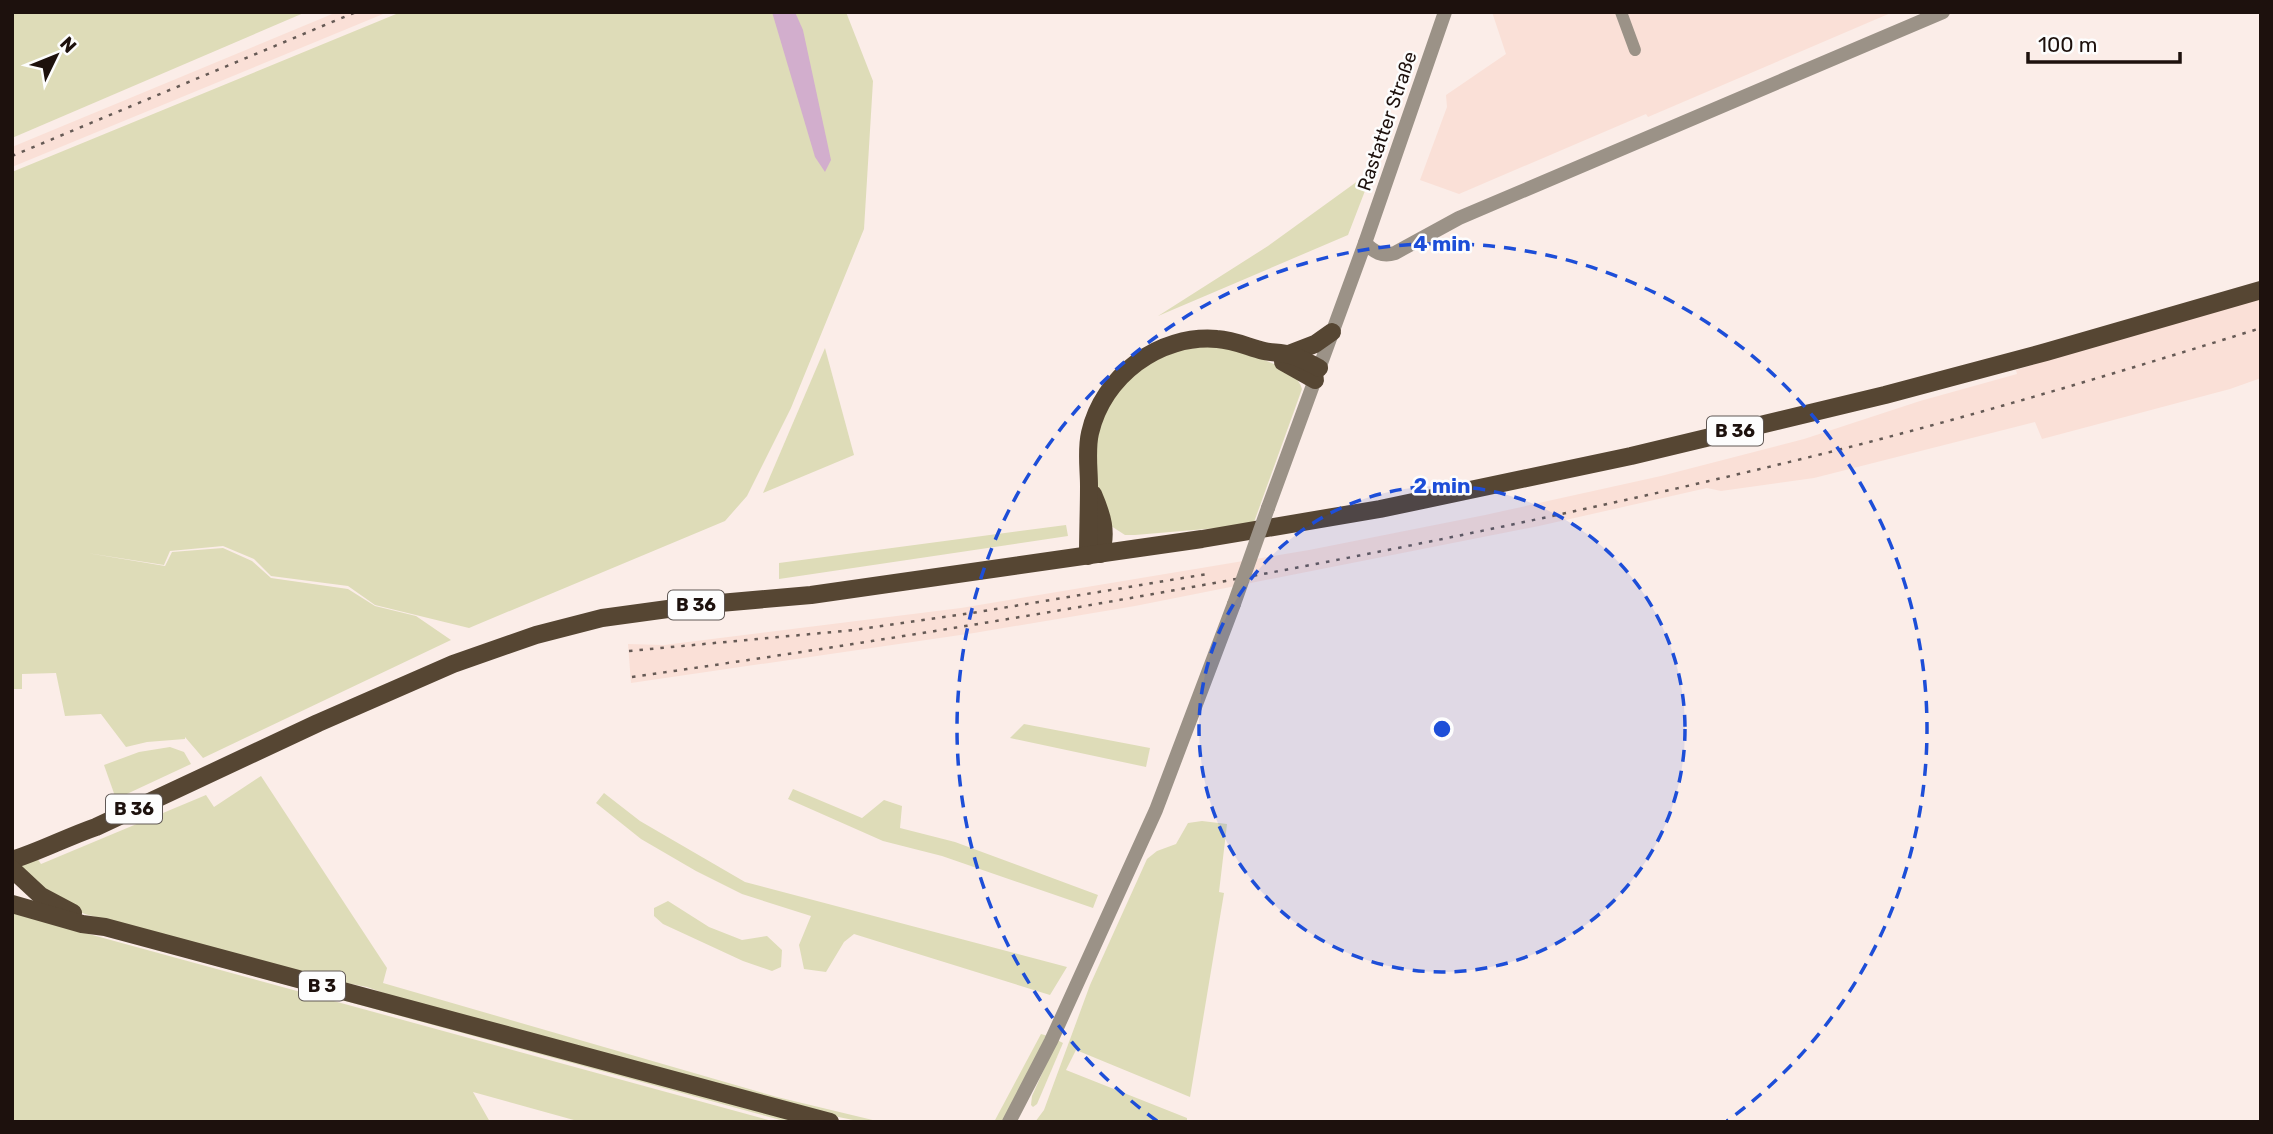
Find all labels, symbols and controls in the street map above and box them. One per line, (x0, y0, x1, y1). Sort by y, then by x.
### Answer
north arrow (21, 21, 91, 91)
scale bar (2028, 21, 2180, 65)
text: N (55, 32, 81, 58)
text: 100 m (2038, 32, 2097, 57)
street label: Rastatter Straße (1352, 48, 1422, 194)
text: 4 min (1413, 231, 1471, 256)
road number: B 36 (1707, 416, 1763, 446)
text: 2 min (1414, 473, 1470, 498)
road number: B 36 (668, 590, 724, 620)
centre of rings (1430, 717, 1454, 741)
road number: B 36 (106, 794, 162, 824)
road number: B 3 (299, 972, 345, 1001)

